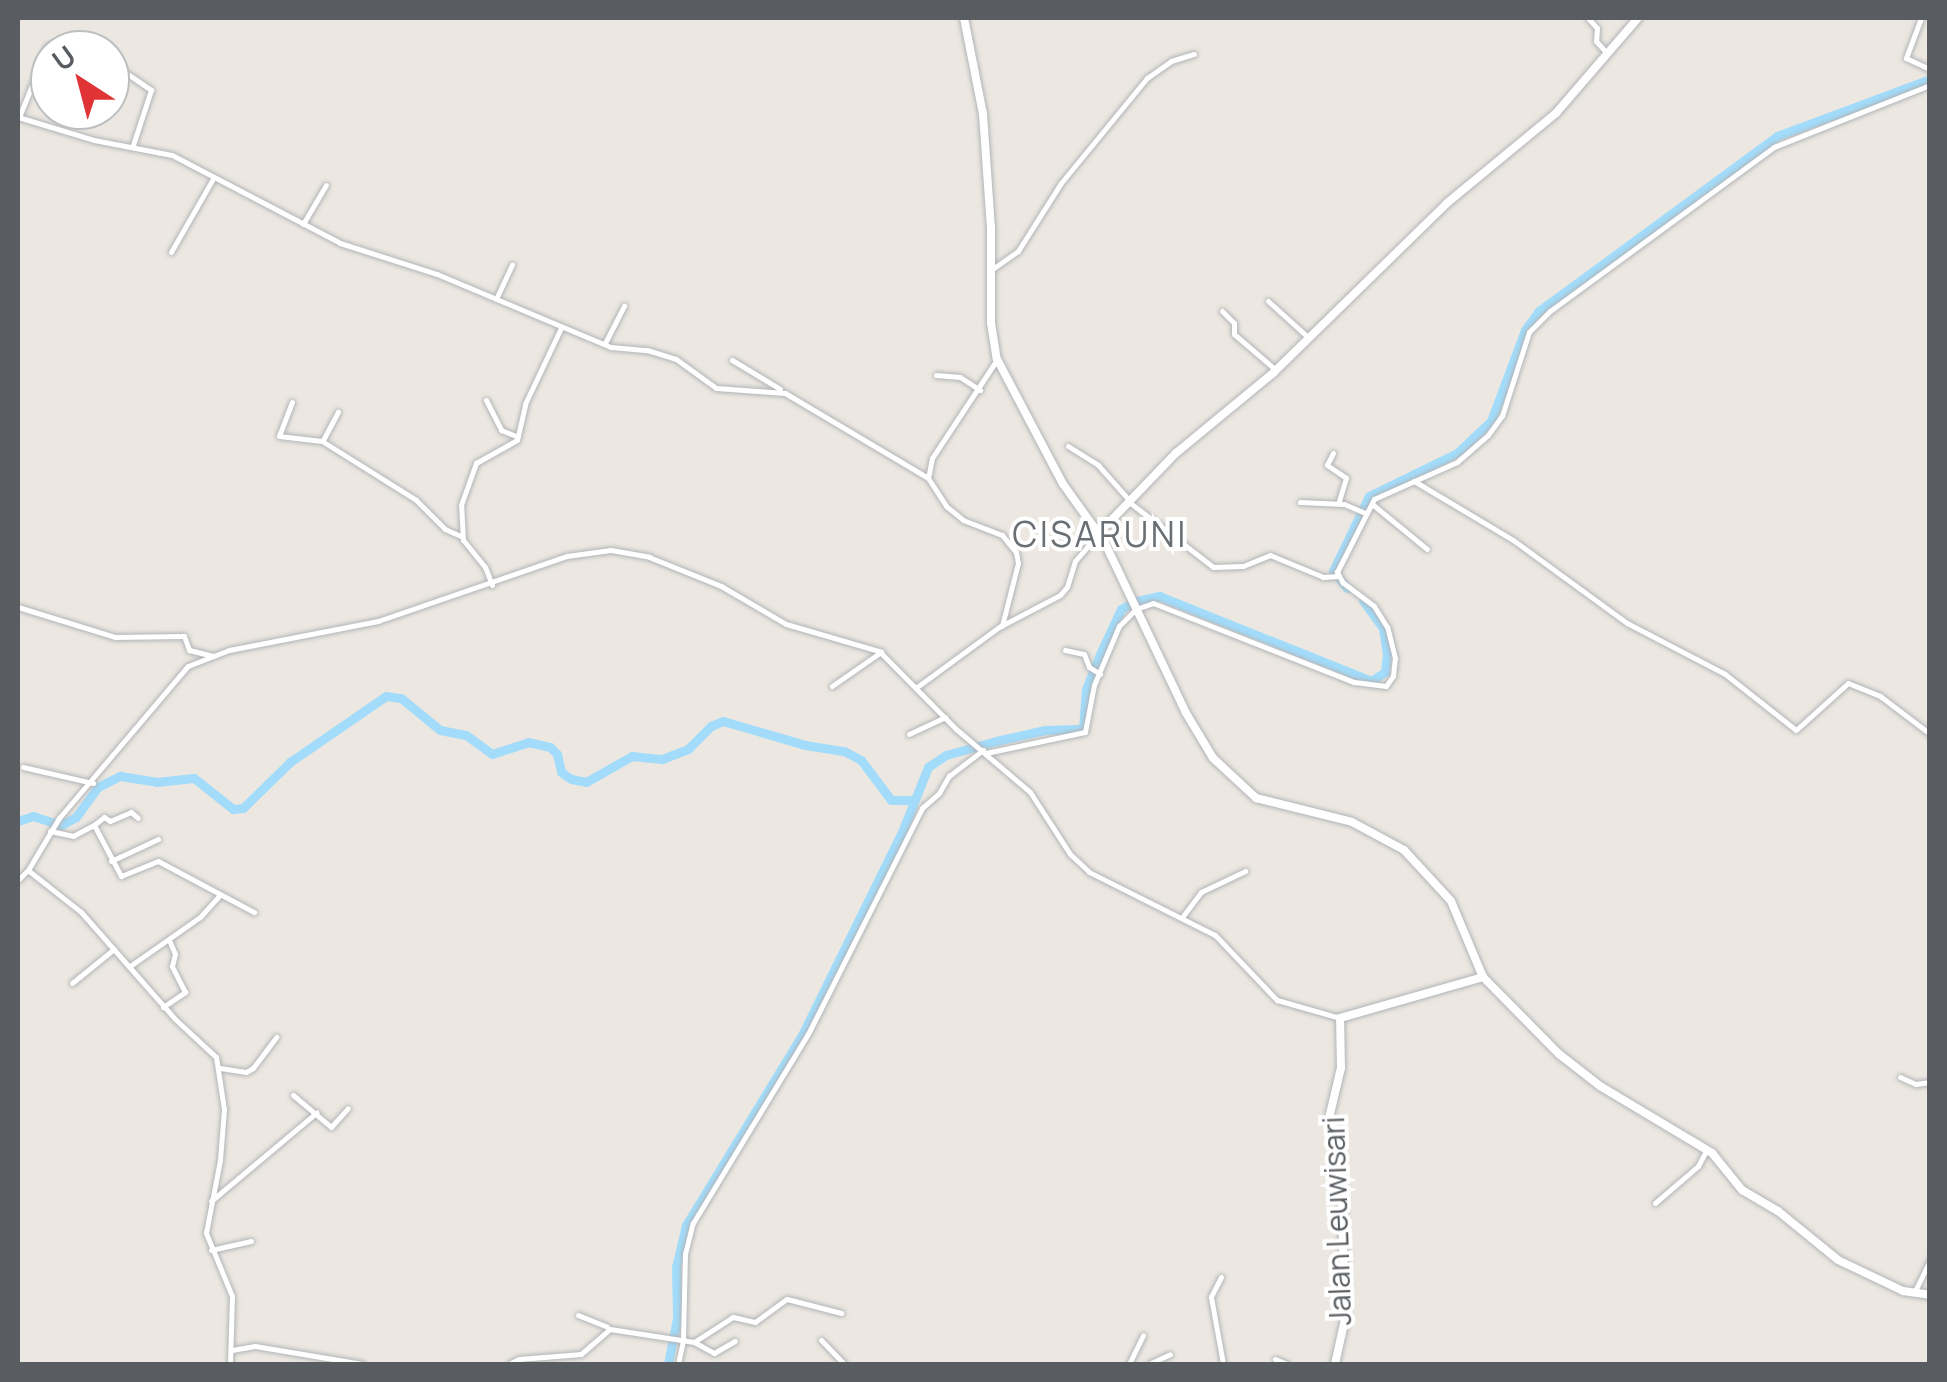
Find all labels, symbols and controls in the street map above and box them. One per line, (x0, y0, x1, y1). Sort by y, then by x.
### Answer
north arrow (30, 30, 130, 130)
text: U (44, 36, 83, 79)
district label: CISARUNI (1012, 513, 1188, 555)
street label: Jalan Leuwisari (1315, 1116, 1359, 1326)

